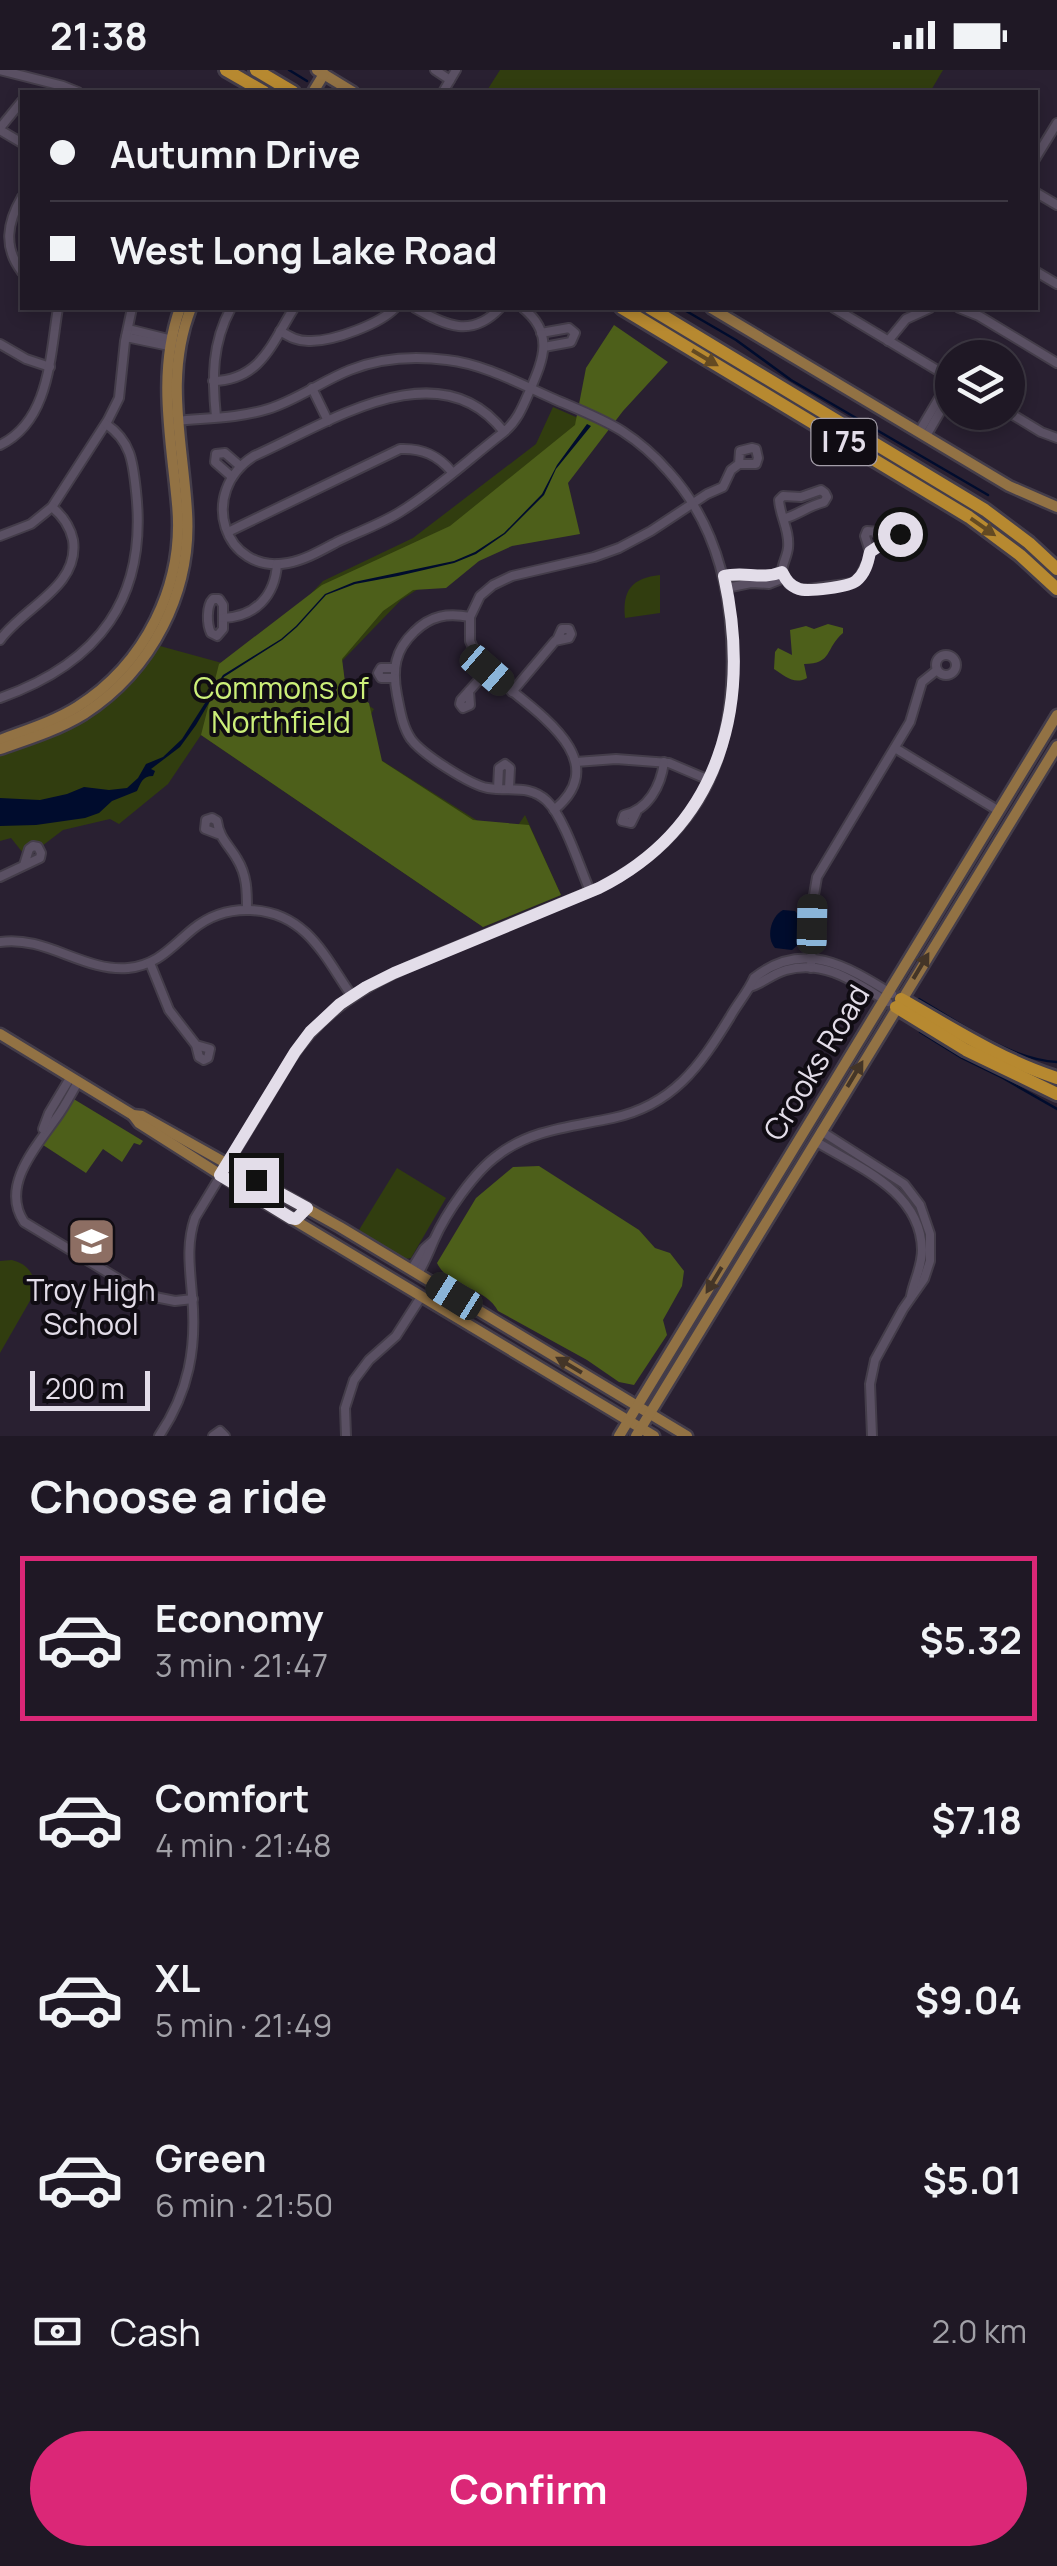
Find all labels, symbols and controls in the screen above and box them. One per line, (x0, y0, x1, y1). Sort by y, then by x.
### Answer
text: 21:38 (50, 9, 148, 61)
text: Autumn Drive (110, 127, 361, 179)
text: West Long Lake Road (110, 223, 497, 275)
map controls (935, 340, 1025, 430)
button: layers (935, 340, 1025, 430)
one-way arrow (691, 349, 719, 366)
road number: I 75 (812, 419, 876, 465)
route start (878, 512, 923, 557)
one-way arrow (969, 517, 996, 536)
car (455, 639, 519, 701)
park label: Commons of Northfield (193, 667, 369, 742)
car (796, 894, 828, 954)
one-way arrow (912, 952, 929, 980)
street label: Crooks Road (753, 977, 878, 1148)
one-way arrow (846, 1060, 863, 1088)
route end (234, 1158, 279, 1203)
school or university icon: Troy High School (65, 1216, 117, 1268)
one-way arrow (706, 1266, 724, 1294)
car (421, 1267, 487, 1325)
place label: Troy High School (26, 1269, 156, 1344)
one-way arrow (555, 1357, 583, 1374)
scale bar (30, 1366, 150, 1411)
text: 200 m (45, 1369, 124, 1407)
text: Choose a ride (30, 1465, 327, 1527)
text: Economy (155, 1591, 324, 1643)
icon: car (35, 1594, 125, 1684)
text: $5.32 (920, 1613, 1022, 1665)
text: 3 min · 21:47 (155, 1643, 328, 1687)
text: Comfort (155, 1771, 309, 1823)
icon: car (35, 1774, 125, 1864)
text: $7.18 (932, 1793, 1022, 1845)
text: 4 min · 21:48 (155, 1823, 332, 1867)
text: XL (155, 1951, 200, 2003)
icon: car (35, 1954, 125, 2044)
text: $9.04 (915, 1973, 1022, 2025)
text: 5 min · 21:49 (155, 2003, 332, 2047)
text: Green (155, 2131, 267, 2183)
icon: car (35, 2134, 125, 2224)
text: $5.01 (923, 2153, 1022, 2205)
text: 6 min · 21:50 (155, 2183, 333, 2227)
icon: cash (30, 2304, 85, 2359)
text: Cash (110, 2305, 201, 2357)
text: 2.0 km (932, 2309, 1027, 2353)
button: Confirm (30, 2431, 1027, 2546)

